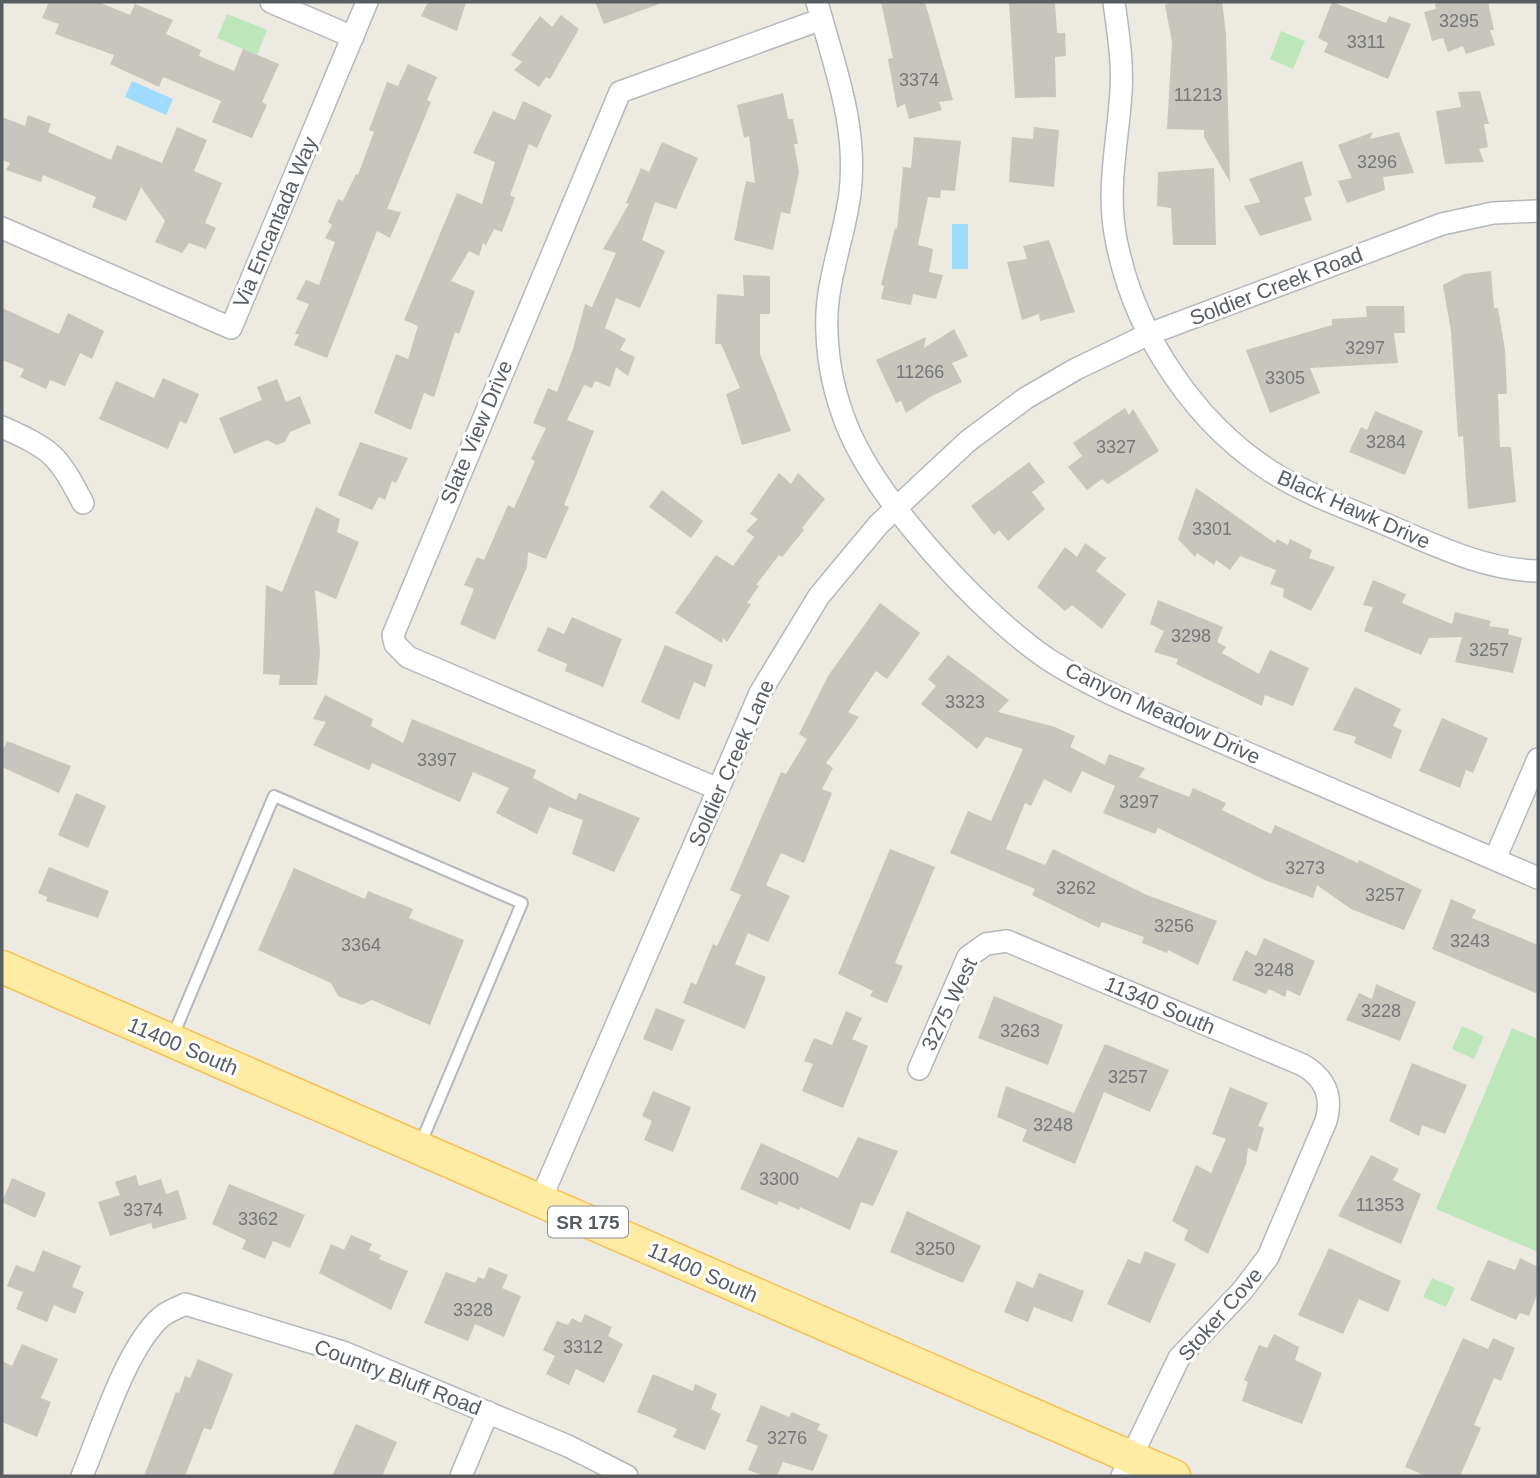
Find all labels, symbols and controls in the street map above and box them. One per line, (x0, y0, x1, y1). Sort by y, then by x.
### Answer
house number: 3295 (1439, 11, 1479, 31)
house number: 3311 (1347, 32, 1385, 52)
house number: 3374 (899, 70, 939, 90)
house number: 11213 (1174, 85, 1222, 105)
street label: Via Encantada Way (229, 133, 322, 311)
house number: 3296 (1357, 152, 1397, 172)
street label: Soldier Creek Road (1186, 242, 1366, 330)
house number: 3297 (1345, 338, 1385, 358)
street label: Slate View Drive (435, 357, 517, 507)
house number: 11266 (896, 362, 944, 382)
house number: 3305 (1265, 368, 1305, 388)
house number: 3284 (1366, 432, 1406, 452)
house number: 3327 (1096, 437, 1136, 457)
street label: Black Hawk Drive (1274, 465, 1434, 553)
house number: 3301 (1192, 519, 1232, 539)
house number: 3298 (1171, 626, 1211, 646)
house number: 3257 (1469, 640, 1509, 660)
street label: Canyon Meadow Drive (1062, 658, 1264, 768)
street label: Soldier Creek Lane (684, 676, 778, 850)
house number: 3323 (945, 692, 985, 712)
house number: 3397 (417, 750, 457, 770)
house number: 3297 (1119, 792, 1159, 812)
house number: 3273 (1285, 858, 1325, 878)
house number: 3262 (1056, 878, 1096, 898)
house number: 3257 (1365, 885, 1405, 905)
house number: 3256 (1154, 916, 1194, 936)
house number: 3243 (1450, 931, 1490, 951)
house number: 3364 (341, 935, 381, 955)
street label: 3275 West (917, 954, 981, 1054)
house number: 3248 (1254, 960, 1294, 980)
street label: 11340 South (1101, 971, 1219, 1039)
house number: 3228 (1361, 1001, 1401, 1021)
street label: 11400 South (124, 1012, 242, 1080)
house number: 3263 (1000, 1021, 1040, 1041)
house number: 3257 (1108, 1067, 1148, 1087)
house number: 3248 (1033, 1115, 1073, 1135)
house number: 3300 (759, 1169, 799, 1189)
house number: 11353 (1356, 1195, 1404, 1215)
house number: 3374 (123, 1200, 163, 1220)
road number: SR 175 (548, 1206, 628, 1238)
house number: 3362 (238, 1209, 278, 1229)
street label: 11400 South (645, 1238, 761, 1306)
house number: 3250 (915, 1239, 955, 1259)
street label: Stoker Cove (1173, 1263, 1267, 1365)
house number: 3328 (453, 1300, 493, 1320)
street label: Country Bluff Road (311, 1335, 485, 1419)
house number: 3312 (563, 1337, 603, 1357)
house number: 3276 (767, 1428, 807, 1448)

